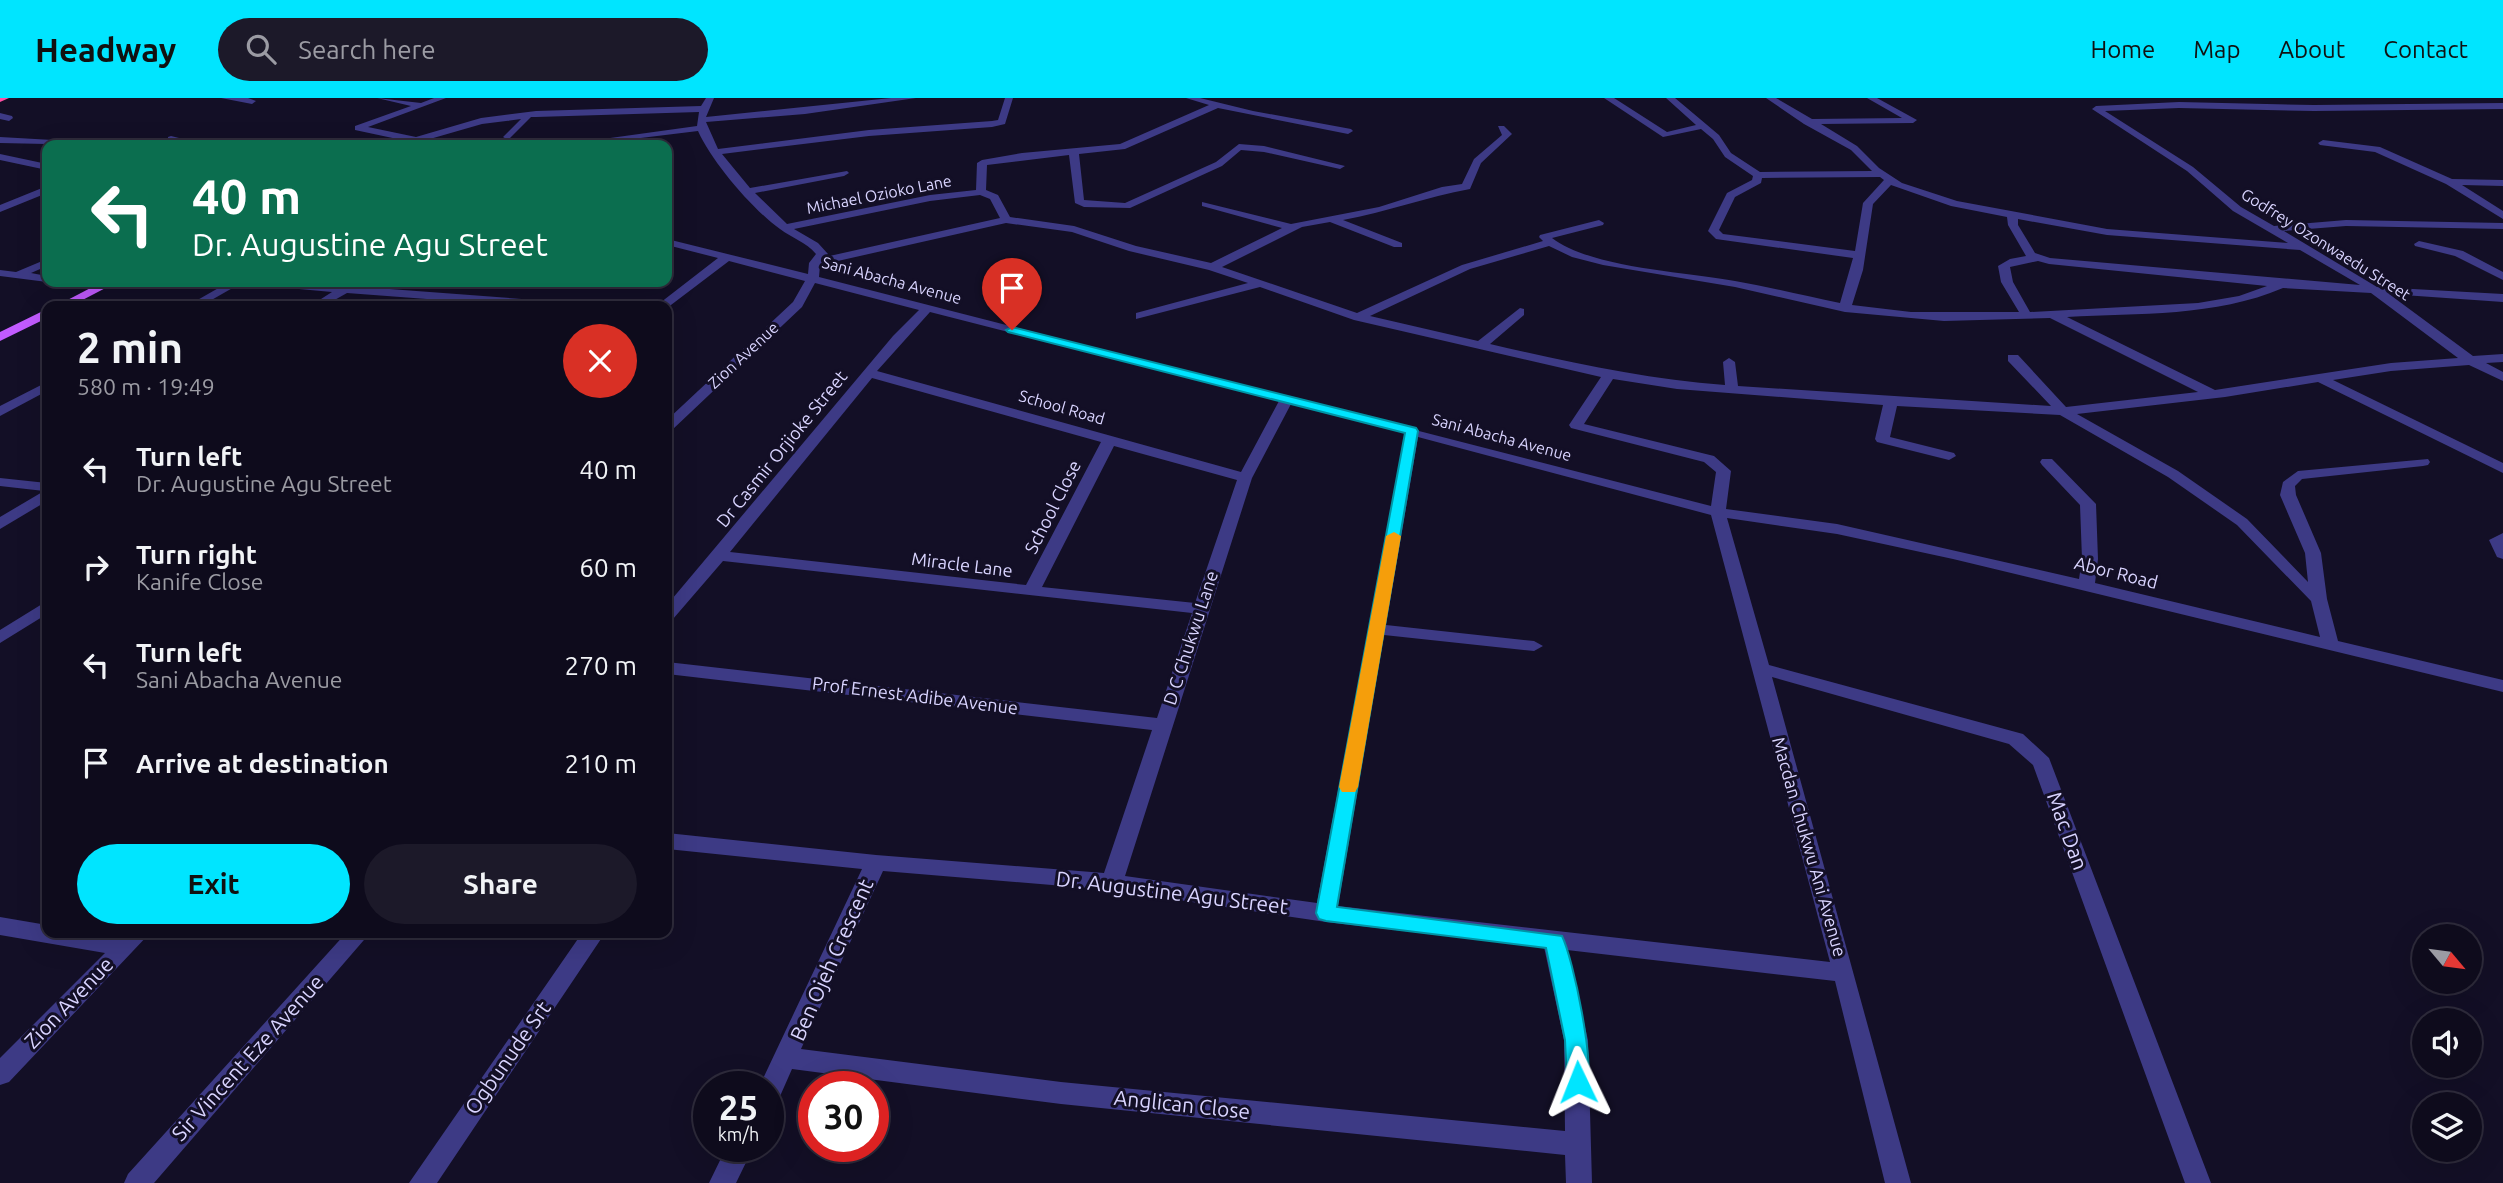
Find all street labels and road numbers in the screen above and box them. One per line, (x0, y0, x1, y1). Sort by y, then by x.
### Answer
street label: Michael Ozioko Lane (805, 171, 953, 217)
street label: Godfrey Ozonwaedu Street (2238, 184, 2415, 304)
street label: Sani Abacha Avenue (820, 253, 964, 307)
street label: Zion Avenue (704, 318, 782, 392)
street label: Dr Casmir Orjioke Street (712, 366, 851, 531)
street label: School Road (1017, 386, 1107, 428)
street label: Sani Abacha Avenue (1430, 410, 1574, 464)
street label: School Close (1020, 457, 1084, 557)
street label: Miracle Lane (910, 548, 1014, 580)
street label: Abor Road (2072, 552, 2160, 592)
street label: D C Chukwu Lane (1159, 568, 1221, 707)
street label: Prof Ernest Adibe Avenue (811, 672, 1019, 718)
street label: Macdan Chukwu Ani Avenue (1769, 735, 1851, 959)
street label: Mac Dan (2043, 788, 2093, 873)
street label: Dr. Augustine Agu Street (1055, 866, 1289, 918)
street label: Ben Ojeh Crescent (785, 875, 878, 1044)
street label: Zion Avenue (19, 952, 118, 1053)
street label: Sir Vincent Eze Avenue (166, 970, 328, 1145)
street label: Ogbunude Srt (459, 996, 555, 1119)
street label: Anglican Close (1113, 1085, 1251, 1123)

